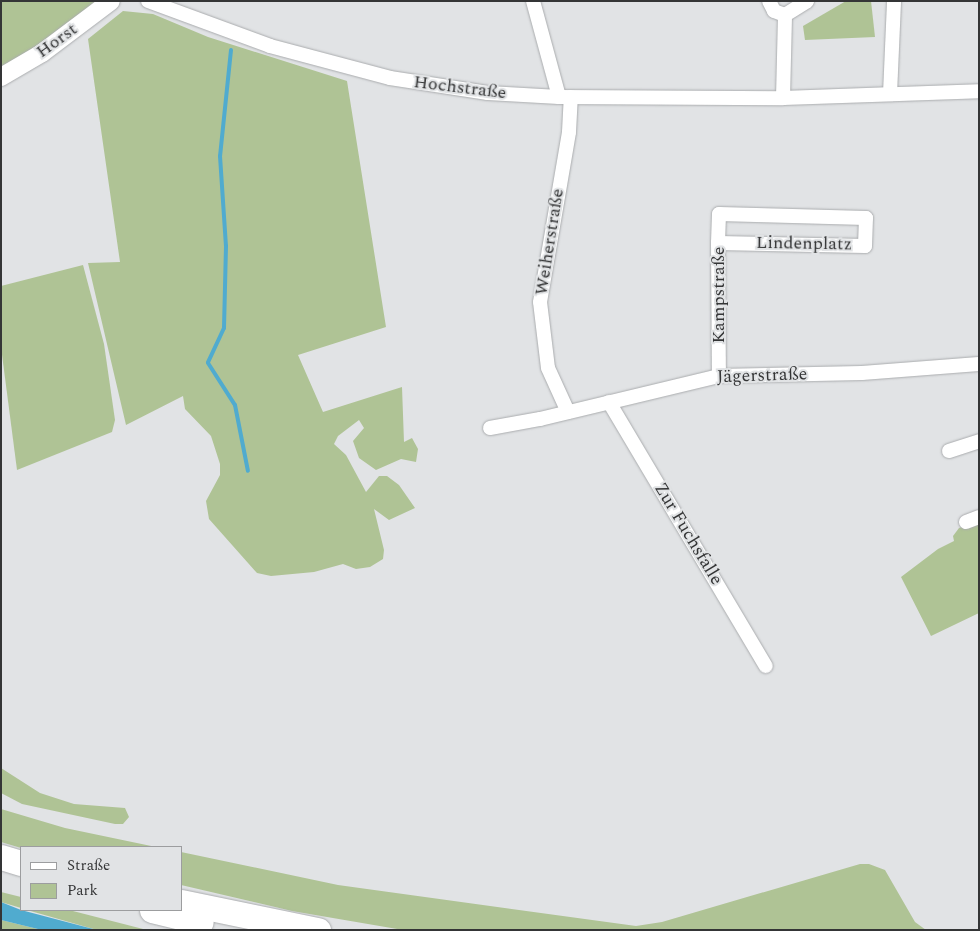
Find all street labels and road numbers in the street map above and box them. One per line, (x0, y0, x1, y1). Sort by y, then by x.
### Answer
street label: Horst (32, 19, 82, 63)
street label: Hochstraße (412, 72, 508, 104)
street label: Weiherstraße (531, 187, 569, 297)
street label: Lindenplatz (756, 232, 852, 256)
street label: Kampstraße (708, 247, 730, 343)
street label: Jägerstraße (716, 364, 808, 388)
street label: Zur Fuchsfalle (649, 479, 727, 589)

